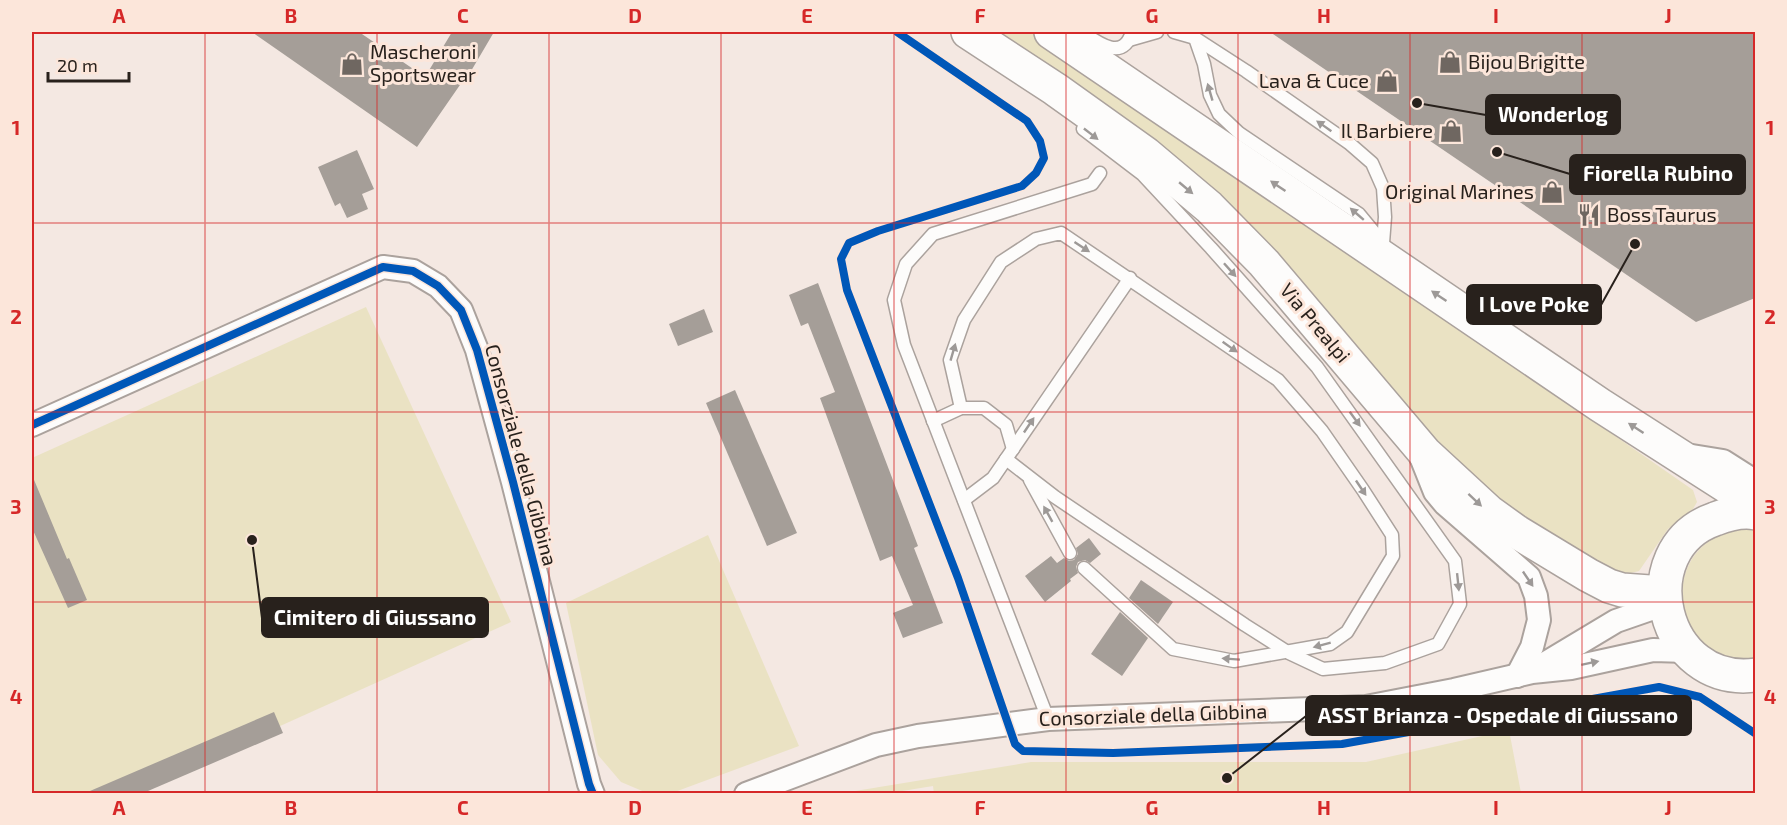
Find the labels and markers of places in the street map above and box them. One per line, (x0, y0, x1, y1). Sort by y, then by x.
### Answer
place label: Mascheroni Sportswear (370, 39, 477, 86)
shop icon: Bijou Brigitte (1437, 49, 1463, 75)
place label: Bijou Brigitte (1468, 49, 1585, 73)
shop icon: Mascheroni Sportswear (339, 51, 365, 77)
place label: Lava & Cuce (1259, 68, 1369, 92)
shop icon: Lava & Cuce (1374, 68, 1400, 94)
callout: Wonderlog (1486, 95, 1620, 134)
place label: Il Barbiere (1341, 118, 1433, 142)
shop icon: Il Barbiere (1438, 118, 1464, 144)
callout: Fiorella Rubino (1570, 155, 1745, 194)
place label: Original Marines (1385, 179, 1534, 203)
shop icon: Original Marines (1539, 179, 1565, 205)
restaurant icon: Boss Taurus (1576, 202, 1602, 228)
place label: Boss Taurus (1607, 202, 1717, 226)
callout: I Love Poke (1467, 285, 1601, 324)
callout: Cimitero di Giussano (262, 598, 488, 637)
callout: ASST Brianza - Ospedale di Giussano (1306, 696, 1691, 735)

